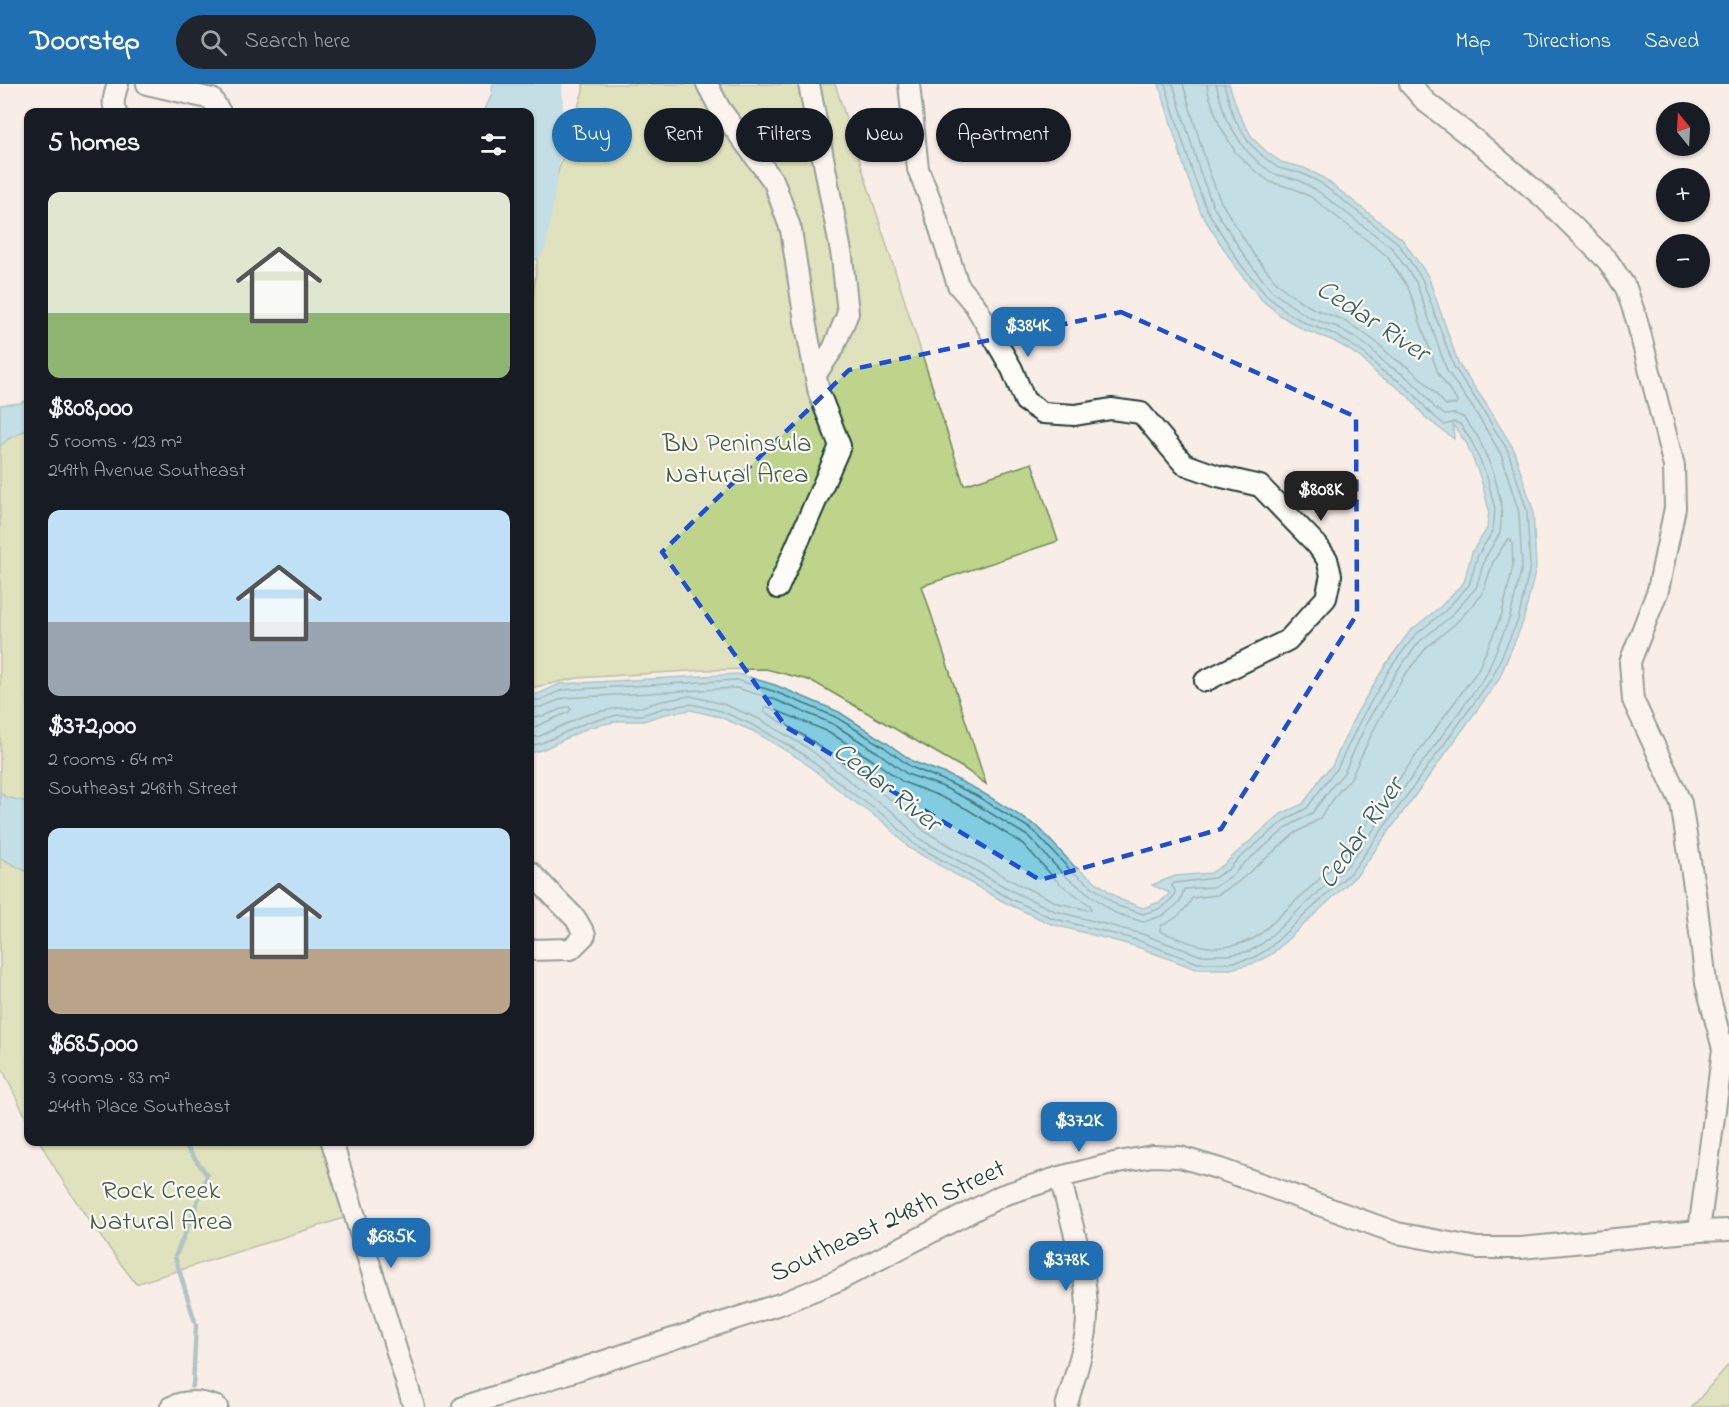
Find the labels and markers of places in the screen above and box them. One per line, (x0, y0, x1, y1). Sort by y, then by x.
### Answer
pin: $384K (986, 307, 1070, 358)
pin: $808K (1279, 471, 1363, 522)
pin: $372K (1037, 1102, 1121, 1153)
pin: $685K (349, 1218, 433, 1269)
pin: $378K (1024, 1241, 1108, 1292)

